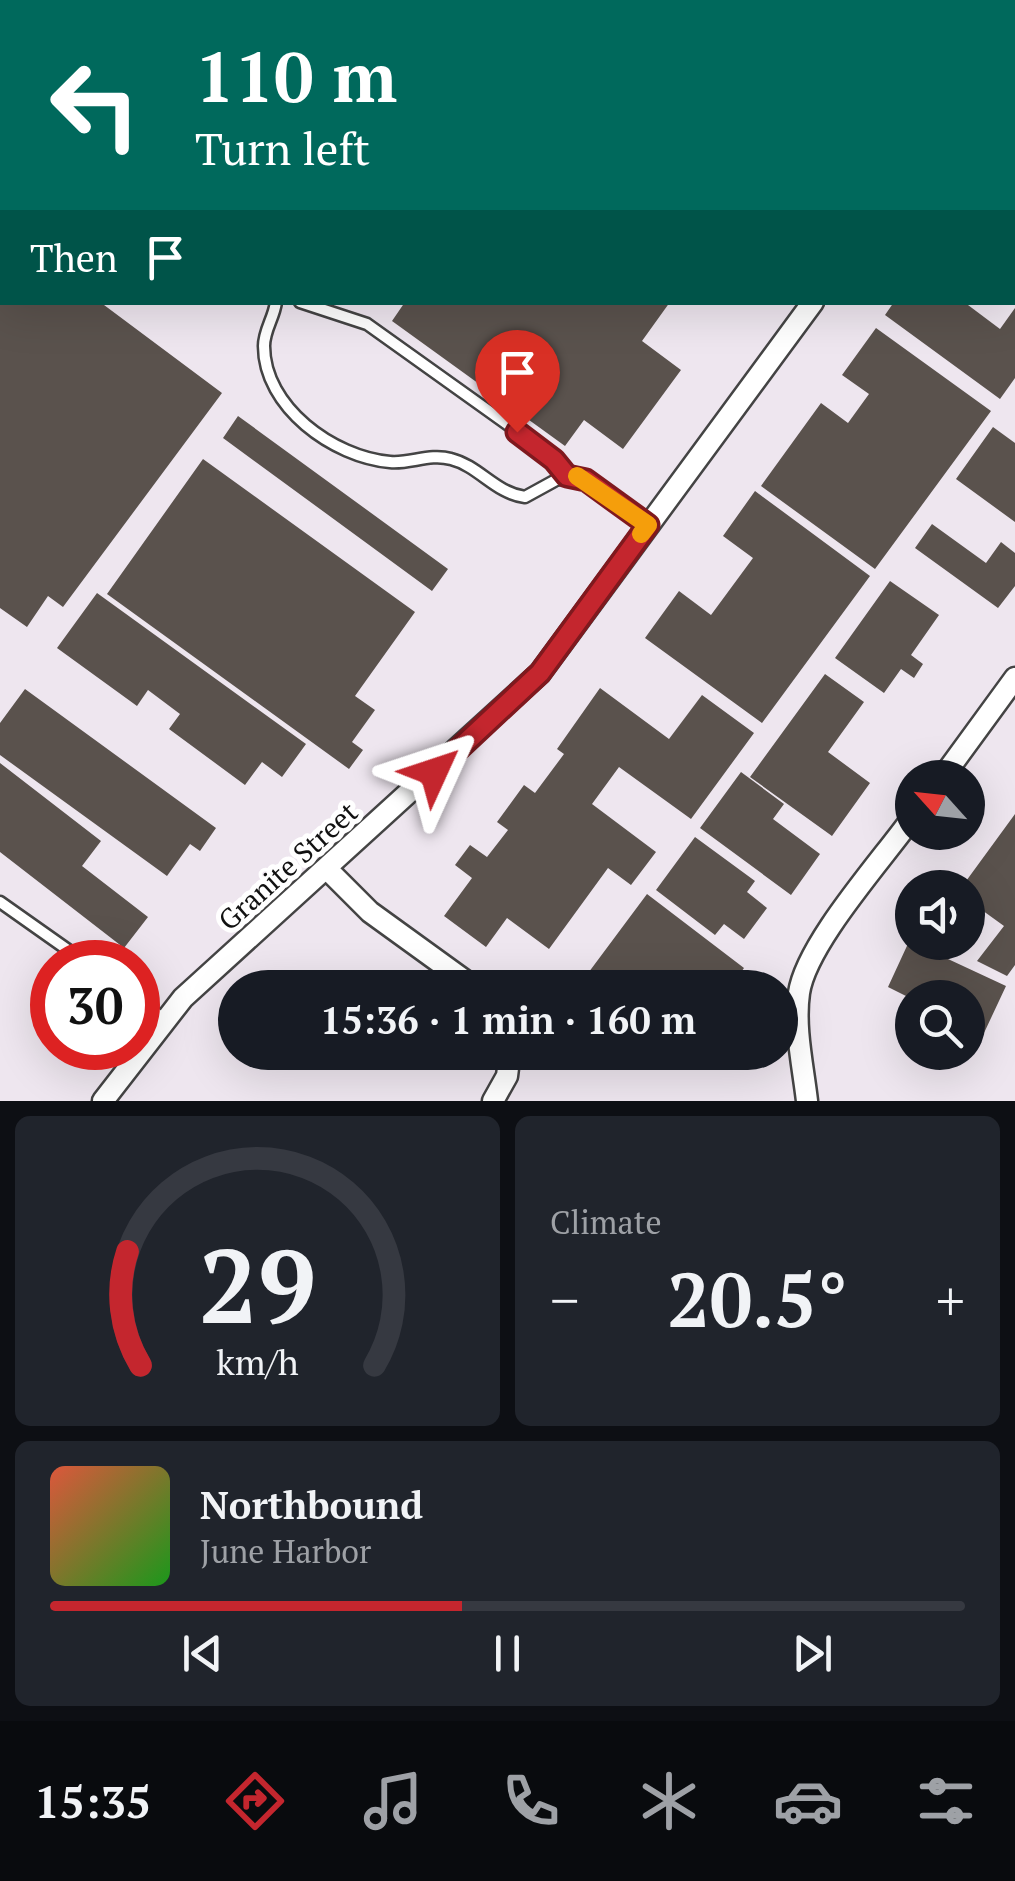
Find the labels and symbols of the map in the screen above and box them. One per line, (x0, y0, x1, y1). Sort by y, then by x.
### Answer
pin (475, 330, 560, 433)
position arrow (382, 720, 486, 824)
north arrow (895, 760, 985, 850)
street label: Granite Street (210, 793, 366, 938)
speed limit sign: 30 (30, 940, 160, 1070)

